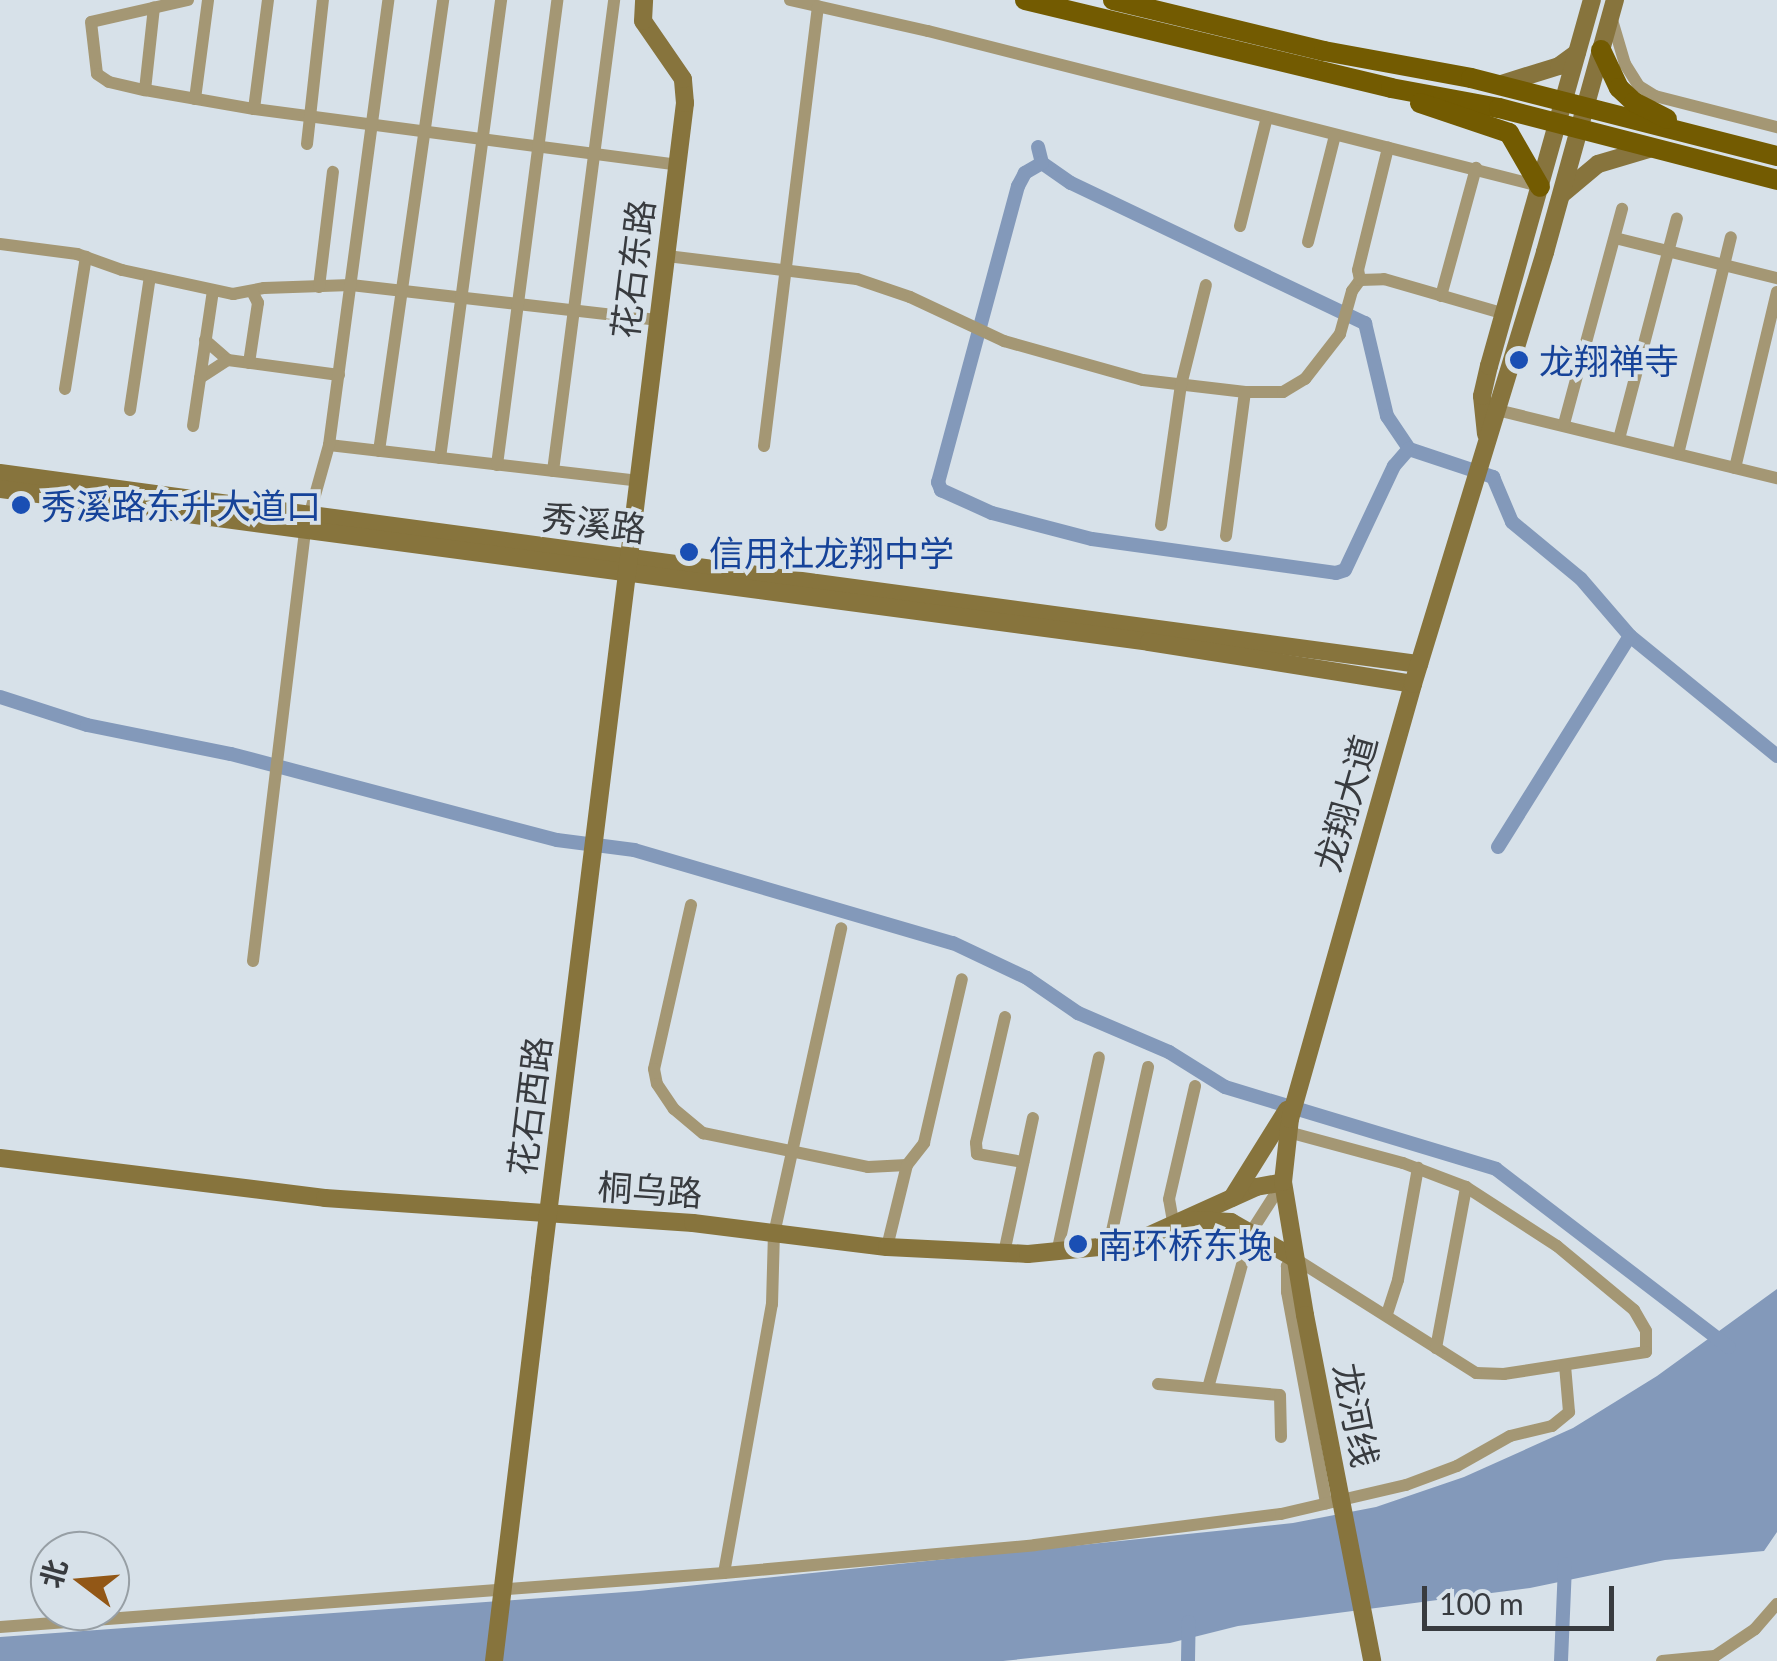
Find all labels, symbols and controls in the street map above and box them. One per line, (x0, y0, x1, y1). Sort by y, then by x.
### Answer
street label: 花石东路 (603, 197, 661, 341)
place label: 龙翔禅寺 (1539, 339, 1679, 381)
marker: 龙翔禅寺 (1508, 349, 1530, 371)
place label: 秀溪路东升大道口 (41, 484, 321, 526)
marker: 秀溪路东升大道口 (10, 494, 32, 516)
street label: 秀溪路 (539, 495, 649, 549)
place label: 信用社龙翔中学 (709, 531, 954, 573)
marker: 信用社龙翔中学 (678, 541, 700, 563)
street label: 龙翔大道 (1306, 730, 1384, 876)
street label: 花石西路 (500, 1034, 558, 1178)
street label: 桐乌路 (596, 1164, 704, 1214)
place label: 南环桥东堍 (1098, 1223, 1273, 1265)
marker: 南环桥东堍 (1067, 1233, 1089, 1255)
street label: 龙河线 (1326, 1359, 1388, 1471)
north arrow (30, 1531, 130, 1631)
text: 北 (33, 1555, 73, 1591)
scale bar (1427, 1566, 1620, 1628)
text: 100 m (1439, 1585, 1524, 1621)

